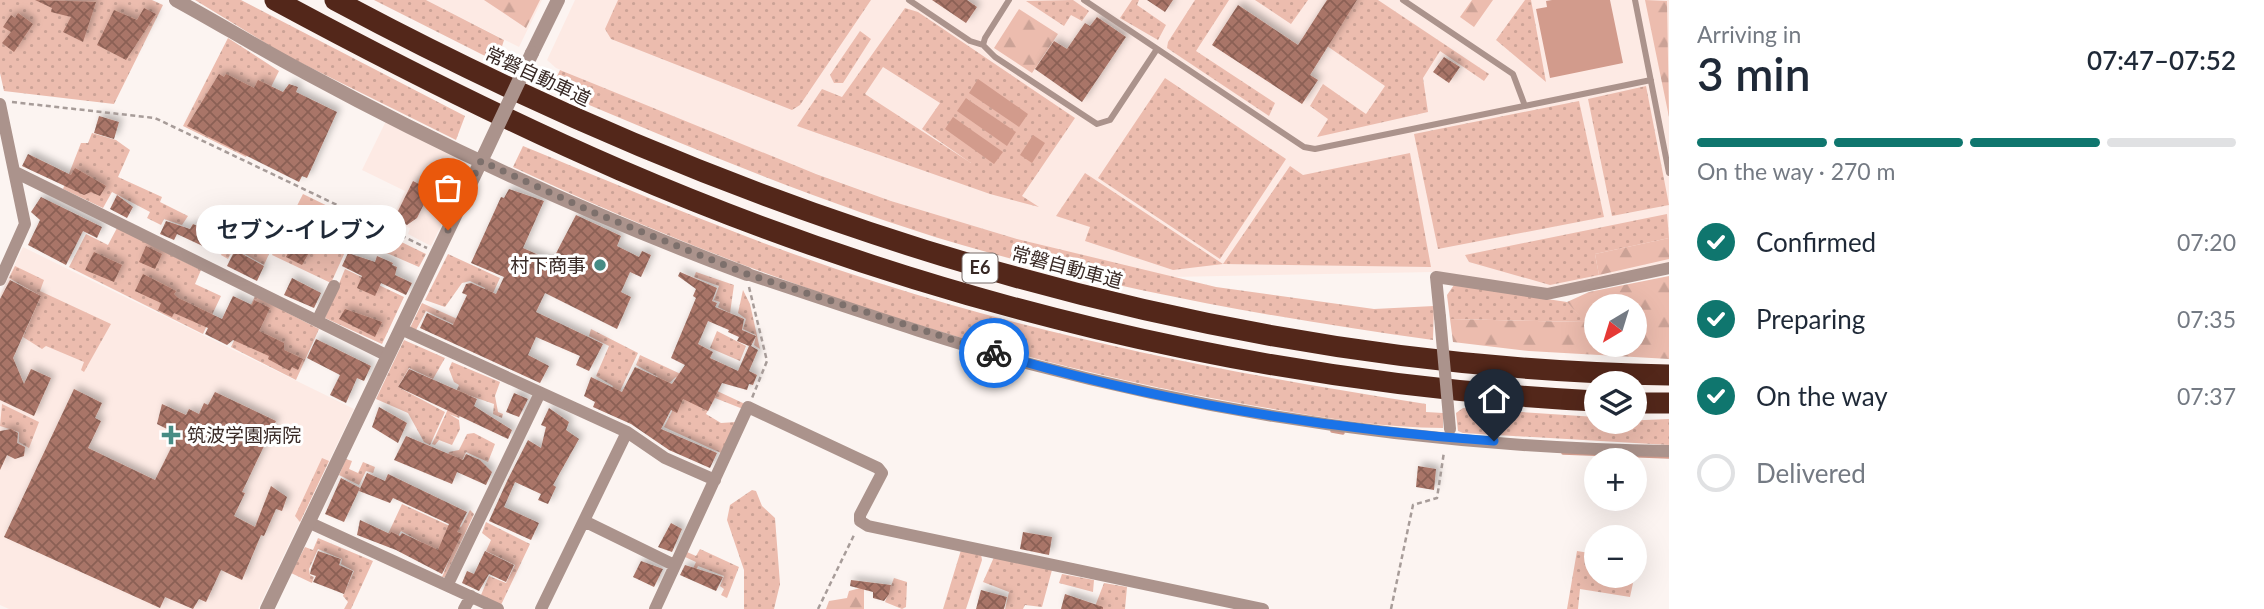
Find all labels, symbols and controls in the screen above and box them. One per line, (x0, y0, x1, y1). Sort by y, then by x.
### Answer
text: Arriving in (1697, 20, 1801, 48)
street label: 常磐自動車道 (482, 41, 595, 110)
text: 07:47–07:52 (2087, 44, 2236, 76)
text: 3 min (1697, 46, 1811, 101)
text: On the way · 270 m (1697, 157, 1896, 185)
pin (418, 158, 478, 230)
icon: bag (429, 169, 467, 207)
callout: セブン-イレブン (196, 205, 406, 254)
text: セブン-イレブン (216, 215, 386, 243)
icon: check (1697, 223, 1735, 261)
text: Confirmed (1756, 226, 1876, 258)
text: 07:20 (2177, 228, 2236, 256)
street label: 常磐自動車道 (1009, 241, 1125, 292)
place label: 村下商事 (510, 253, 586, 276)
road number: E6 (962, 254, 998, 282)
marker: 村下商事 (592, 257, 608, 273)
north arrow (1584, 294, 1647, 357)
map controls (1584, 294, 1647, 588)
icon: check (1697, 300, 1735, 338)
text: Preparing (1756, 303, 1865, 335)
text: 07:35 (2177, 305, 2236, 333)
courier (959, 318, 1029, 388)
icon: bike (975, 334, 1013, 372)
pin (1464, 369, 1524, 441)
button: layers (1584, 371, 1647, 434)
icon: check (1697, 377, 1735, 415)
icon: home (1475, 380, 1513, 418)
text: On the way (1756, 380, 1888, 412)
text: 07:37 (2177, 382, 2236, 410)
place label: 筑波学園病院 (187, 423, 301, 446)
marker: 筑波学園病院 (161, 425, 181, 445)
button: + (1584, 448, 1647, 511)
text: Delivered (1756, 457, 1866, 489)
button: − (1584, 525, 1647, 588)

